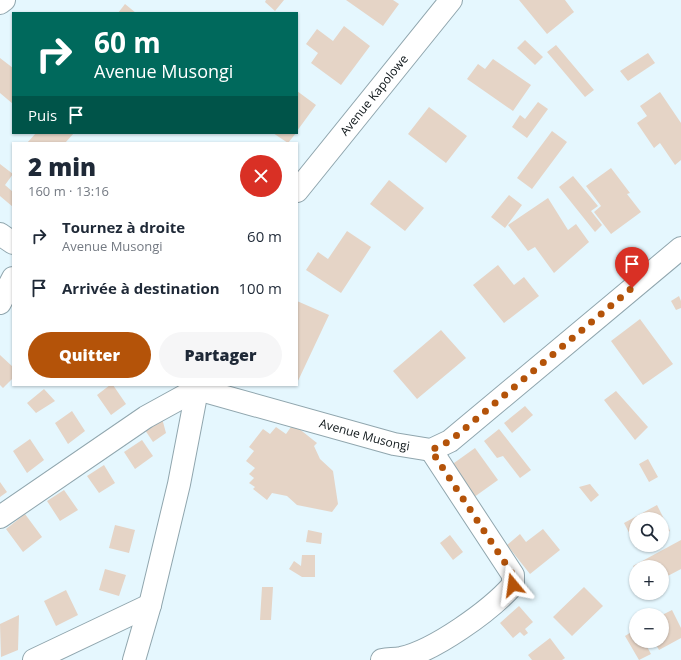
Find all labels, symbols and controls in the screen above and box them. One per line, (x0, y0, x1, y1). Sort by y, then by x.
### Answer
text: 60 m (94, 23, 161, 61)
icon: right (28, 28, 80, 80)
street label: Avenue Kapolowe (336, 51, 412, 139)
text: Avenue Musongi (94, 59, 233, 83)
icon: arrive (65, 104, 87, 126)
text: Puis (28, 105, 57, 125)
text: 2 min (28, 150, 96, 183)
button: close (240, 155, 282, 197)
text: 160 m · 13:16 (28, 182, 109, 200)
text: Tournez à droite (62, 217, 185, 237)
icon: right (28, 225, 50, 247)
text: 60 m (247, 226, 282, 246)
text: Avenue Musongi (62, 237, 163, 255)
pin (615, 247, 649, 288)
icon: arrive (621, 253, 643, 275)
icon: arrive (28, 277, 50, 299)
text: Arrivée à destination (62, 278, 220, 298)
text: 100 m (238, 278, 282, 298)
button: Quitter (28, 332, 151, 378)
button: Partager (159, 332, 282, 378)
street label: Avenue Musongi (317, 415, 411, 454)
map controls (629, 512, 669, 648)
button: search (629, 512, 669, 552)
button: + (629, 560, 669, 600)
position arrow (492, 564, 534, 606)
button: − (629, 608, 669, 648)

